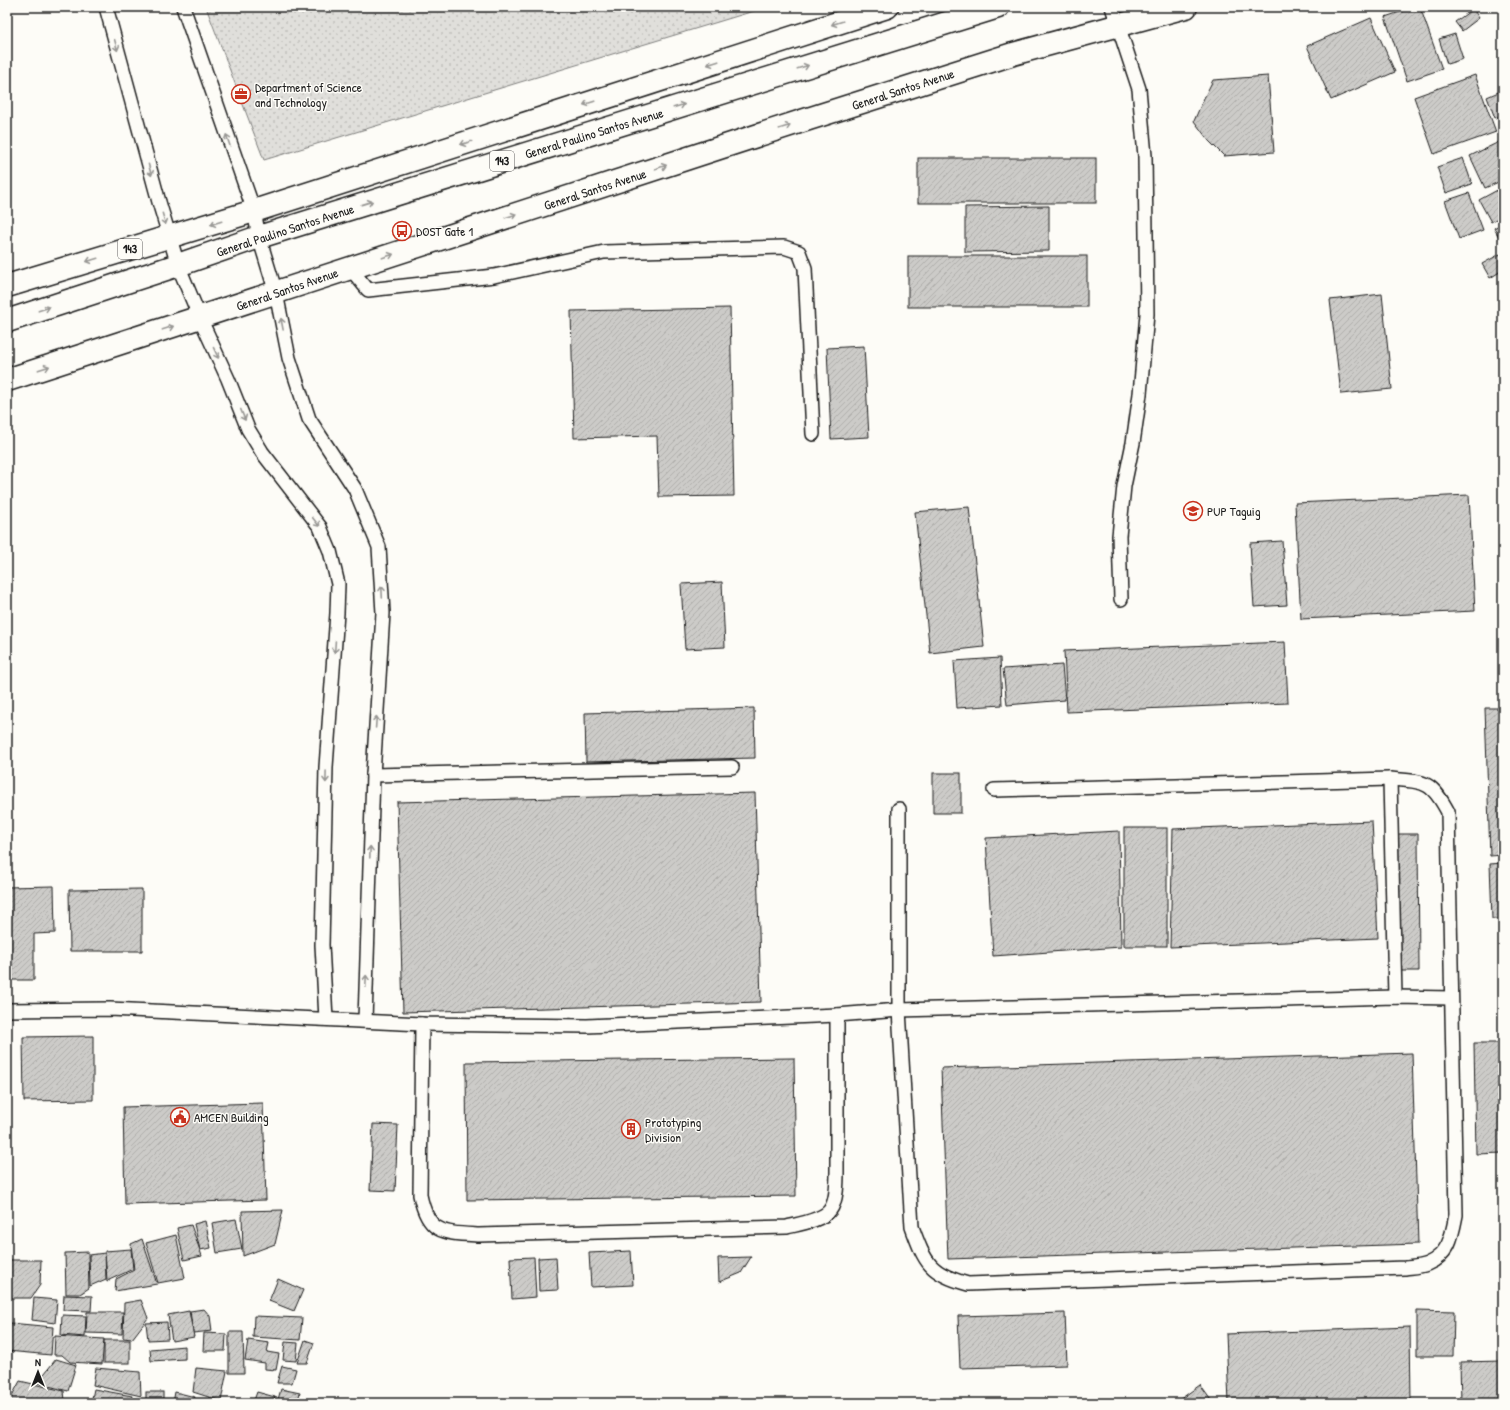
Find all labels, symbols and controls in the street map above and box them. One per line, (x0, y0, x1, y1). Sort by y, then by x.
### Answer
one-way arrow (830, 20, 843, 27)
one-way arrow (113, 38, 120, 51)
one-way arrow (707, 60, 720, 67)
one-way arrow (796, 63, 808, 71)
street label: General Santos Avenue (850, 64, 956, 114)
place label: Department of Science and Technology (255, 78, 362, 111)
office icon: Department of Science and Technology (230, 83, 252, 105)
one-way arrow (583, 100, 596, 107)
one-way arrow (672, 102, 685, 109)
street label: General Paulino Santos Avenue (523, 103, 665, 163)
one-way arrow (778, 123, 791, 130)
one-way arrow (224, 134, 231, 147)
one-way arrow (459, 140, 472, 147)
road number: 143 (490, 151, 514, 171)
one-way arrow (147, 163, 154, 176)
one-way arrow (655, 163, 668, 170)
street label: General Santos Avenue (542, 164, 648, 214)
street label: General Paulino Santos Avenue (214, 199, 356, 261)
one-way arrow (361, 199, 374, 206)
one-way arrow (505, 212, 518, 219)
one-way arrow (161, 213, 168, 226)
one-way arrow (210, 220, 223, 227)
bus stop icon: DOST Gate 1 (391, 220, 413, 242)
place label: DOST Gate 1 (416, 222, 473, 240)
road number: 143 (118, 239, 142, 259)
one-way arrow (381, 252, 394, 259)
one-way arrow (86, 257, 99, 264)
street label: General Santos Avenue (234, 263, 340, 315)
one-way arrow (38, 304, 50, 312)
one-way arrow (278, 317, 286, 330)
one-way arrow (162, 324, 174, 332)
one-way arrow (213, 346, 220, 358)
one-way arrow (37, 364, 50, 371)
one-way arrow (239, 408, 247, 420)
school or university icon: PUP Taguig (1182, 500, 1204, 522)
place label: PUP Taguig (1207, 502, 1261, 520)
one-way arrow (311, 516, 320, 527)
one-way arrow (378, 586, 385, 599)
one-way arrow (331, 640, 338, 653)
one-way arrow (372, 716, 380, 729)
one-way arrow (322, 770, 330, 783)
one-way arrow (366, 846, 374, 859)
one-way arrow (362, 975, 370, 988)
public building icon: AMCEN Building (169, 1106, 191, 1128)
place label: AMCEN Building (194, 1108, 269, 1126)
place label: Prototyping Division (645, 1113, 702, 1146)
building icon: Prototyping Division (620, 1118, 642, 1140)
north arrow (18, 1352, 58, 1392)
text: N (35, 1355, 41, 1369)

